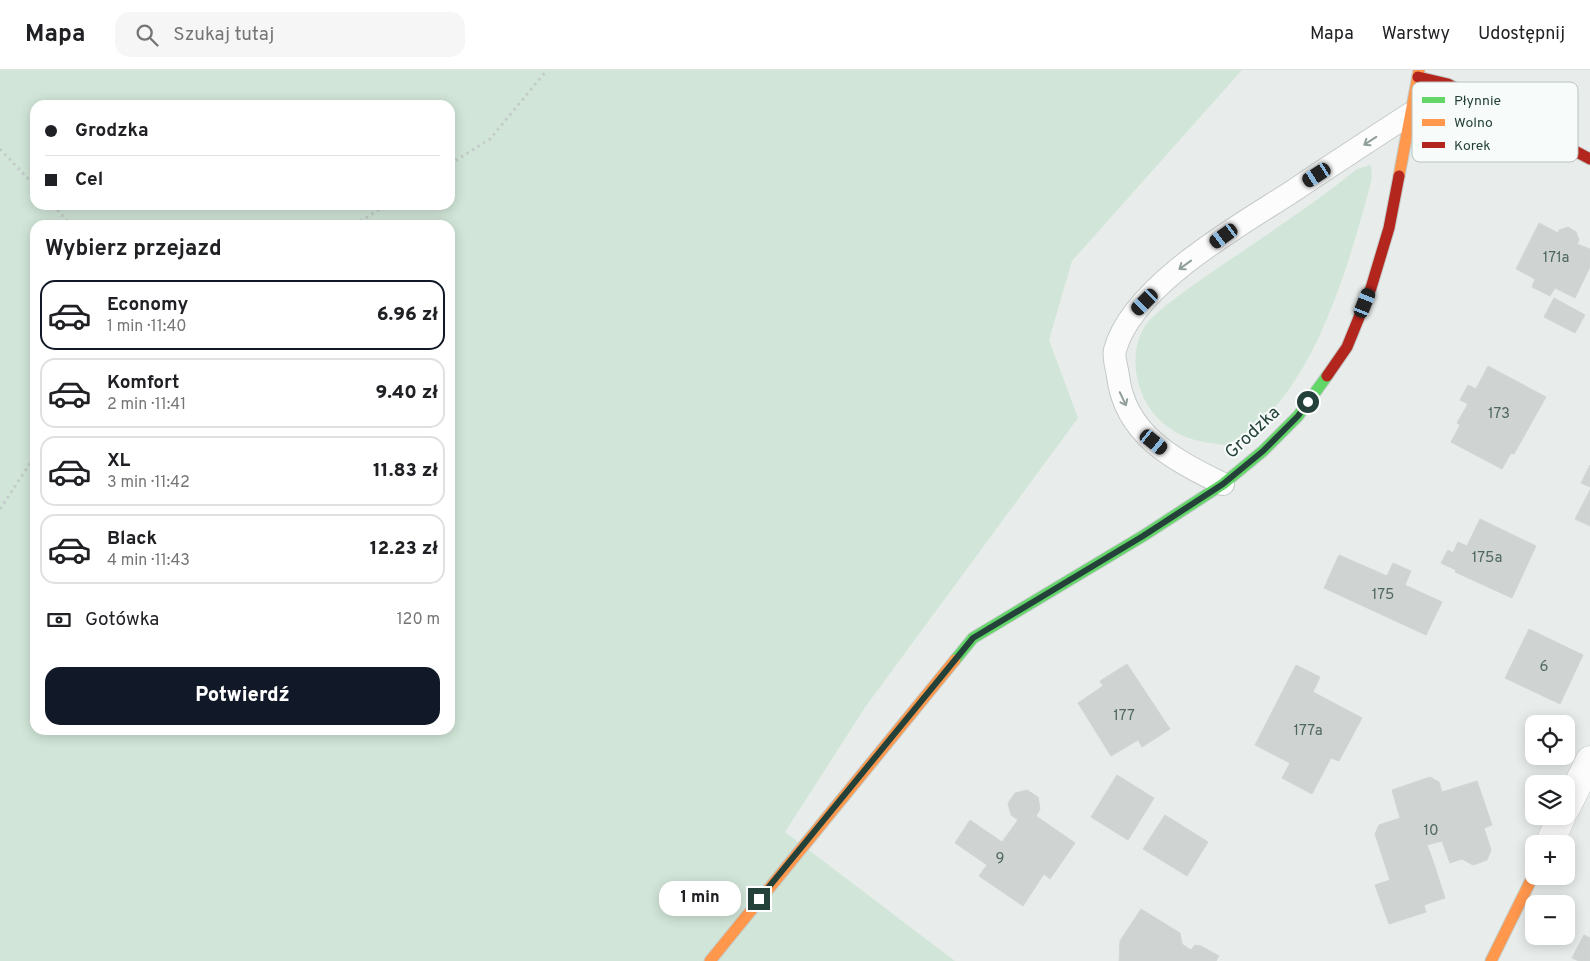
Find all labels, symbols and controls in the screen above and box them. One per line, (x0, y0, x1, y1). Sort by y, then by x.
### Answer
search box (115, 12, 465, 57)
text: Mapa (25, 20, 85, 50)
icon: search (133, 21, 161, 49)
text: Szukaj tutaj (173, 23, 274, 47)
text: Mapa (1310, 23, 1354, 46)
text: Warstwy (1382, 23, 1450, 46)
text: Udostępnij (1478, 23, 1565, 46)
legend (1412, 82, 1578, 162)
text: Płynnie (1454, 93, 1501, 110)
text: Wolno (1454, 115, 1493, 132)
text: Grodzka (75, 119, 148, 143)
one-way arrow (1363, 136, 1377, 146)
text: Korek (1454, 138, 1491, 155)
car (1300, 161, 1333, 189)
text: Cel (75, 168, 103, 192)
car (1207, 221, 1240, 251)
text: Wybierz przejazd (45, 236, 222, 263)
house number: 171a (1543, 249, 1569, 268)
one-way arrow (1178, 260, 1192, 270)
car (1129, 286, 1160, 318)
car (1352, 286, 1377, 320)
icon: car (47, 293, 92, 338)
text: Economy (107, 293, 188, 317)
text: 6.96 zł (377, 303, 438, 327)
text: 1 min · 11:40 (107, 317, 187, 337)
icon: car (47, 371, 92, 416)
text: Komfort (107, 371, 179, 395)
text: 9.40 zł (375, 381, 438, 405)
route start (1297, 391, 1319, 413)
one-way arrow (1119, 392, 1129, 407)
text: 2 min · 11:41 (107, 395, 186, 415)
street label: Grodzka (1221, 402, 1285, 464)
house number: 173 (1488, 405, 1510, 424)
car (1137, 427, 1170, 457)
icon: car (47, 449, 92, 494)
text: XL (107, 449, 130, 473)
text: 11.83 zł (373, 459, 438, 483)
text: 3 min · 11:42 (107, 473, 190, 493)
icon: car (47, 527, 92, 572)
text: Black (107, 527, 157, 551)
text: 12.23 zł (370, 537, 438, 561)
house number: 175a (1472, 549, 1502, 568)
text: 4 min · 11:43 (107, 551, 190, 571)
house number: 175 (1372, 586, 1394, 605)
icon: cash (45, 606, 73, 634)
text: Gotówka (85, 608, 159, 632)
text: 120 m (397, 610, 440, 630)
house number: 6 (1540, 658, 1549, 677)
button: Potwierdź (45, 667, 440, 725)
house number: 177 (1113, 707, 1135, 726)
map controls (1525, 715, 1575, 945)
button: locate (1525, 715, 1575, 765)
house number: 177a (1293, 722, 1323, 741)
button: layers (1525, 775, 1575, 825)
house number: 10 (1423, 822, 1439, 841)
button: + (1525, 835, 1575, 885)
house number: 9 (996, 850, 1004, 869)
callout: 1 min (659, 882, 742, 916)
text: 1 min (680, 888, 720, 908)
route end (748, 888, 770, 910)
button: − (1525, 895, 1575, 945)

